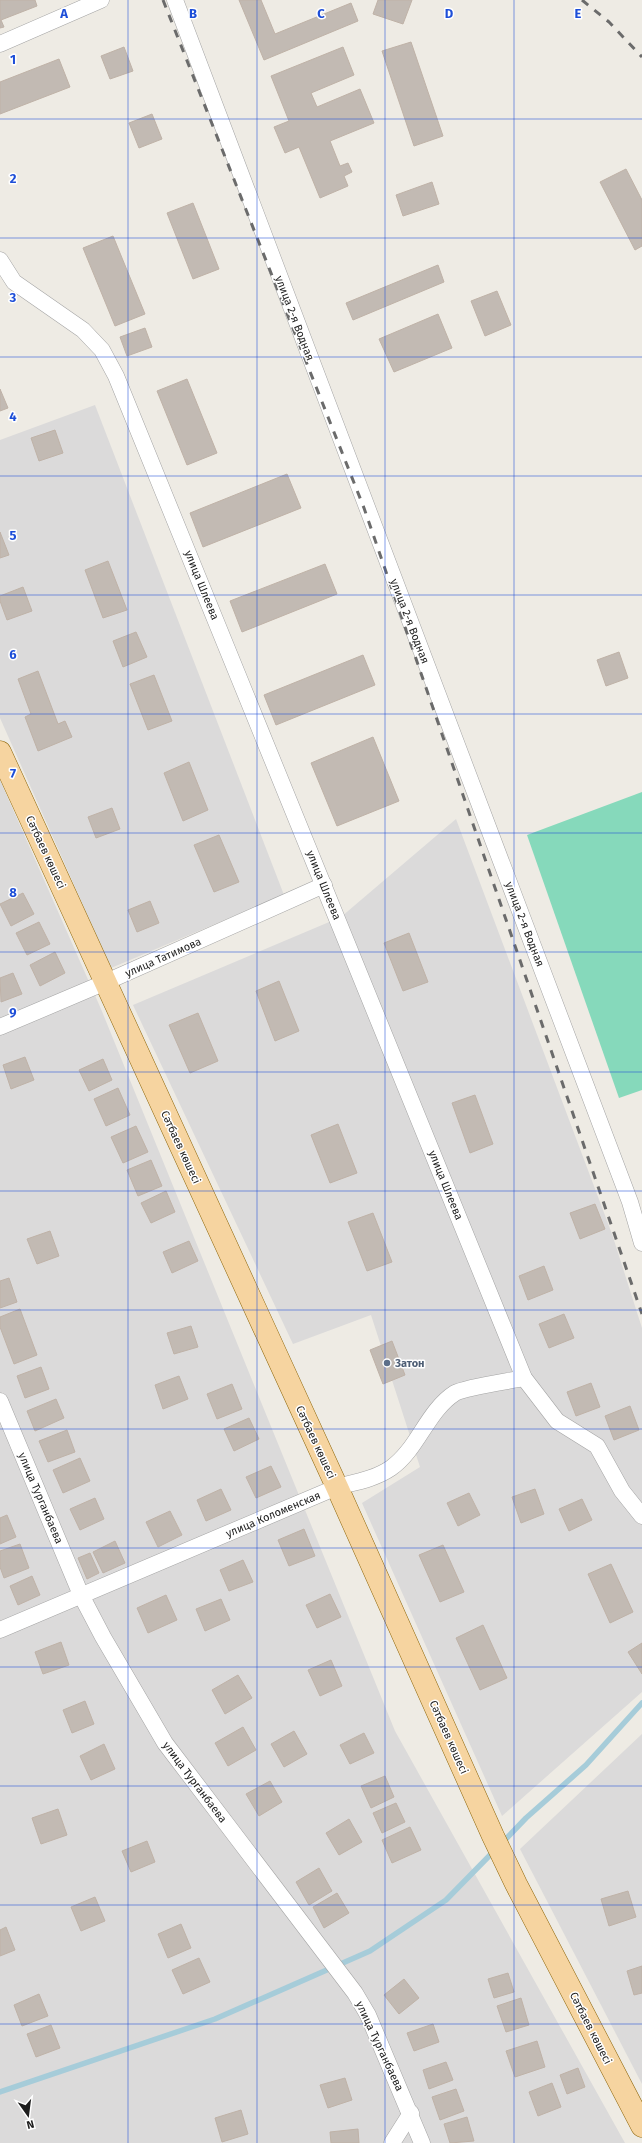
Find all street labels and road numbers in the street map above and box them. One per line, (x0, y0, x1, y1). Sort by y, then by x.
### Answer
street label: улица 2-я Водная (272, 274, 317, 363)
street label: улица Шлеева (182, 548, 221, 622)
street label: улица 2-я Водная (387, 577, 432, 666)
street label: Сәтбаев көшесі (23, 814, 68, 891)
street label: улица Шлеева (304, 848, 343, 922)
street label: улица 2-я Водная (502, 880, 547, 969)
street label: улица Татимова (123, 935, 203, 980)
street label: Сәтбаев көшесі (158, 1109, 203, 1186)
street label: улица Шлеева (426, 1148, 465, 1222)
street label: Сәтбаев көшесі (293, 1404, 338, 1481)
street label: улица Турганбаева (15, 1451, 66, 1546)
street label: улица Коломенская (224, 1489, 323, 1540)
street label: Сәтбаев көшесі (427, 1698, 471, 1776)
street label: улица Турганбаева (160, 1739, 229, 1825)
street label: Сәтбаев көшесі (567, 1990, 614, 2066)
street label: улица Турганбаева (353, 1999, 406, 2093)

